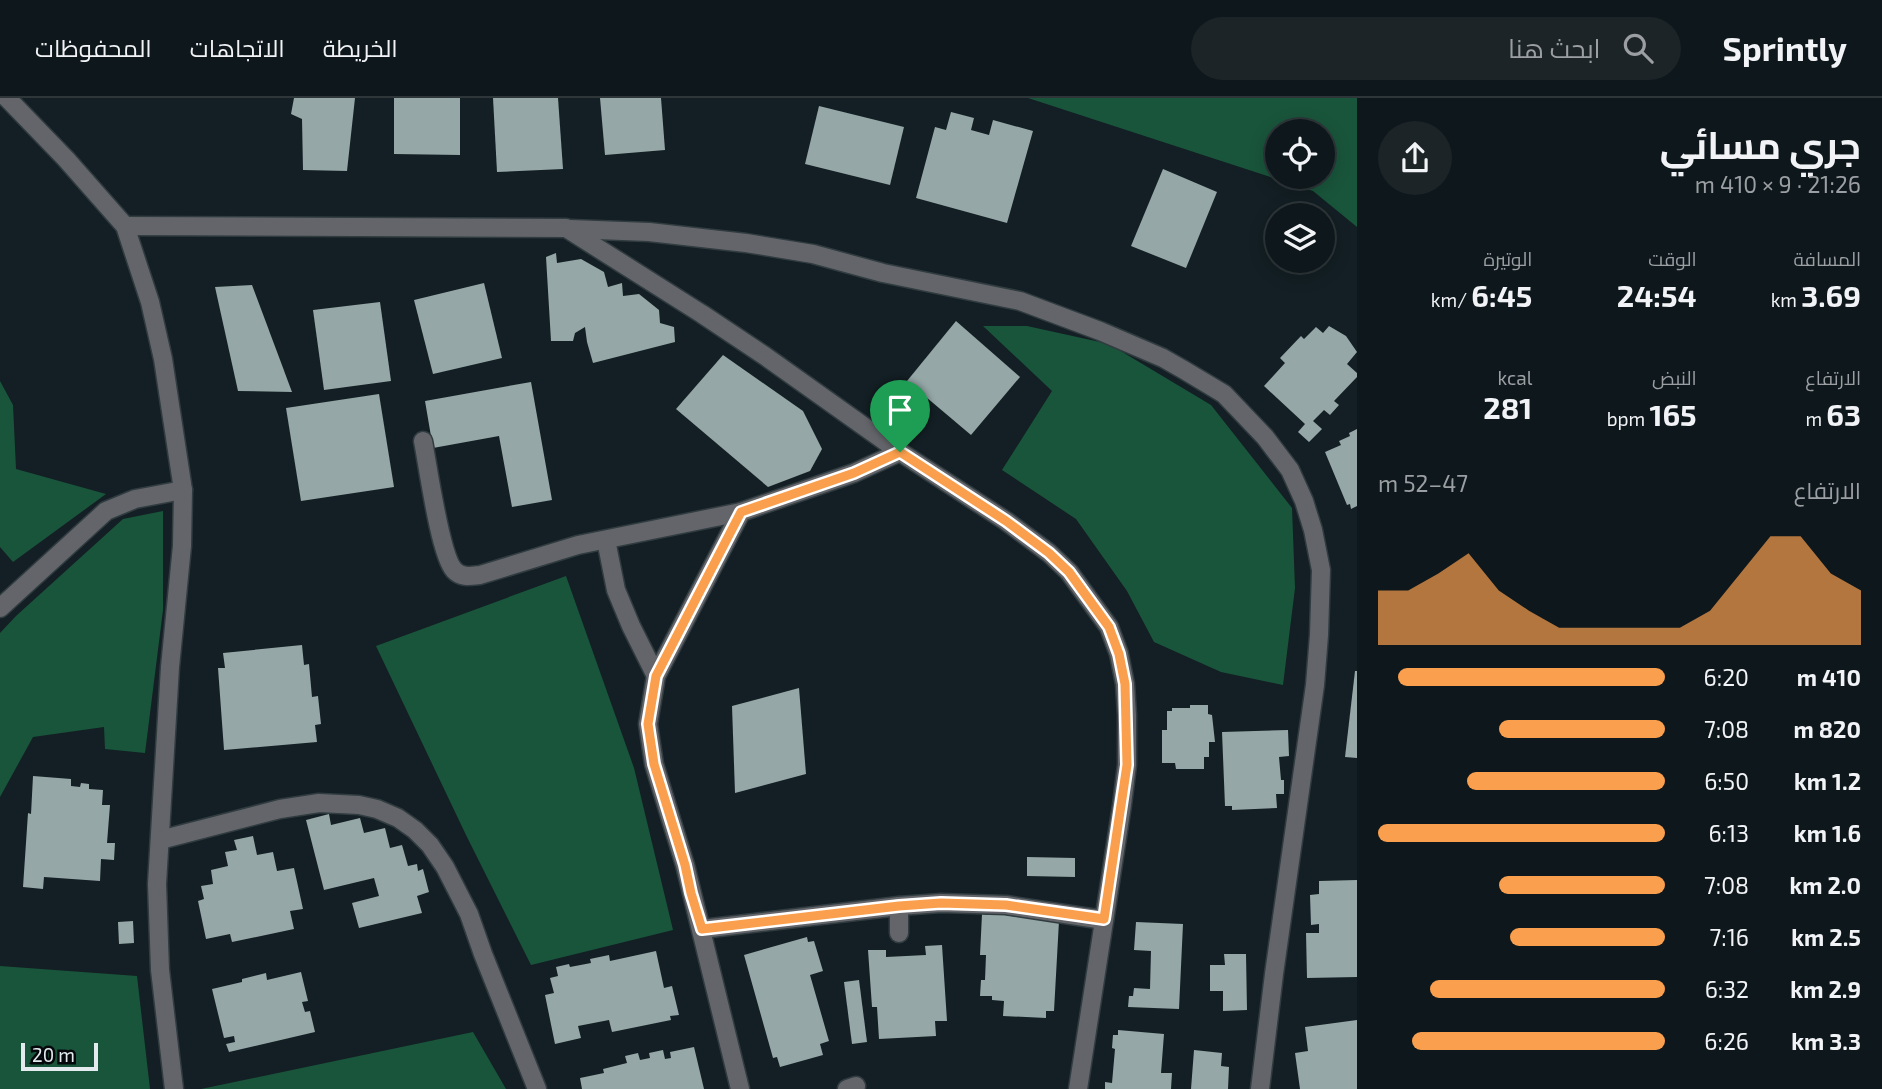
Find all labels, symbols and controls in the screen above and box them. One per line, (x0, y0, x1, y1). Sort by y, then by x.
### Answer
search box (1191, 17, 1681, 80)
text: Sprintly (1723, 28, 1847, 68)
icon: search (1619, 29, 1657, 67)
text: ابحث هنا (1508, 32, 1601, 63)
text: المحفوظات (35, 33, 152, 62)
text: الاتجاهات (190, 33, 285, 62)
text: الخريطة (323, 33, 398, 62)
map controls (1265, 119, 1335, 273)
button: locate (1265, 119, 1335, 189)
button: share (1378, 121, 1452, 195)
text: جري مسائي (1660, 121, 1861, 167)
text: 21:26 · 9 × 410 m (1695, 170, 1861, 198)
button: layers (1265, 203, 1335, 273)
text: الوتيرة (1484, 247, 1532, 270)
text: الوقت (1648, 247, 1697, 270)
text: المسافة (1793, 247, 1861, 270)
text: 6:45 (1471, 277, 1532, 313)
text: 24:54 (1617, 277, 1697, 313)
text: 3.69 (1801, 277, 1861, 313)
text: /km (1431, 288, 1471, 311)
text: km (1771, 288, 1801, 311)
text: kcal (1498, 366, 1532, 389)
text: النبض (1652, 366, 1697, 389)
text: الارتفاع (1805, 366, 1861, 389)
pin (870, 380, 930, 452)
text: 281 (1483, 389, 1532, 425)
icon: arrive (881, 391, 919, 429)
text: 165 (1649, 396, 1697, 432)
text: 63 (1826, 396, 1861, 432)
text: bpm (1607, 407, 1649, 430)
text: m (1805, 407, 1826, 430)
text: 47–52 m (1378, 469, 1468, 497)
text: الارتفاع (1794, 476, 1861, 504)
text: 6:20 (1704, 663, 1749, 691)
text: 410 m (1797, 663, 1861, 691)
text: 7:08 (1704, 715, 1749, 743)
text: 820 m (1794, 715, 1861, 743)
text: 6:50 (1704, 767, 1749, 795)
text: 1.2 km (1794, 767, 1861, 795)
text: 6:13 (1708, 819, 1749, 847)
text: 1.6 km (1794, 819, 1861, 847)
text: 7:08 (1704, 871, 1749, 899)
text: 2.0 km (1789, 871, 1861, 899)
text: 7:16 (1709, 923, 1749, 951)
text: 2.5 km (1791, 923, 1861, 951)
text: 6:32 (1705, 975, 1749, 1003)
text: 2.9 km (1790, 975, 1861, 1003)
text: 6:26 (1704, 1027, 1749, 1055)
text: 3.3 km (1791, 1027, 1861, 1055)
scale bar (21, 1040, 98, 1072)
text: 20 m (32, 1043, 75, 1066)

